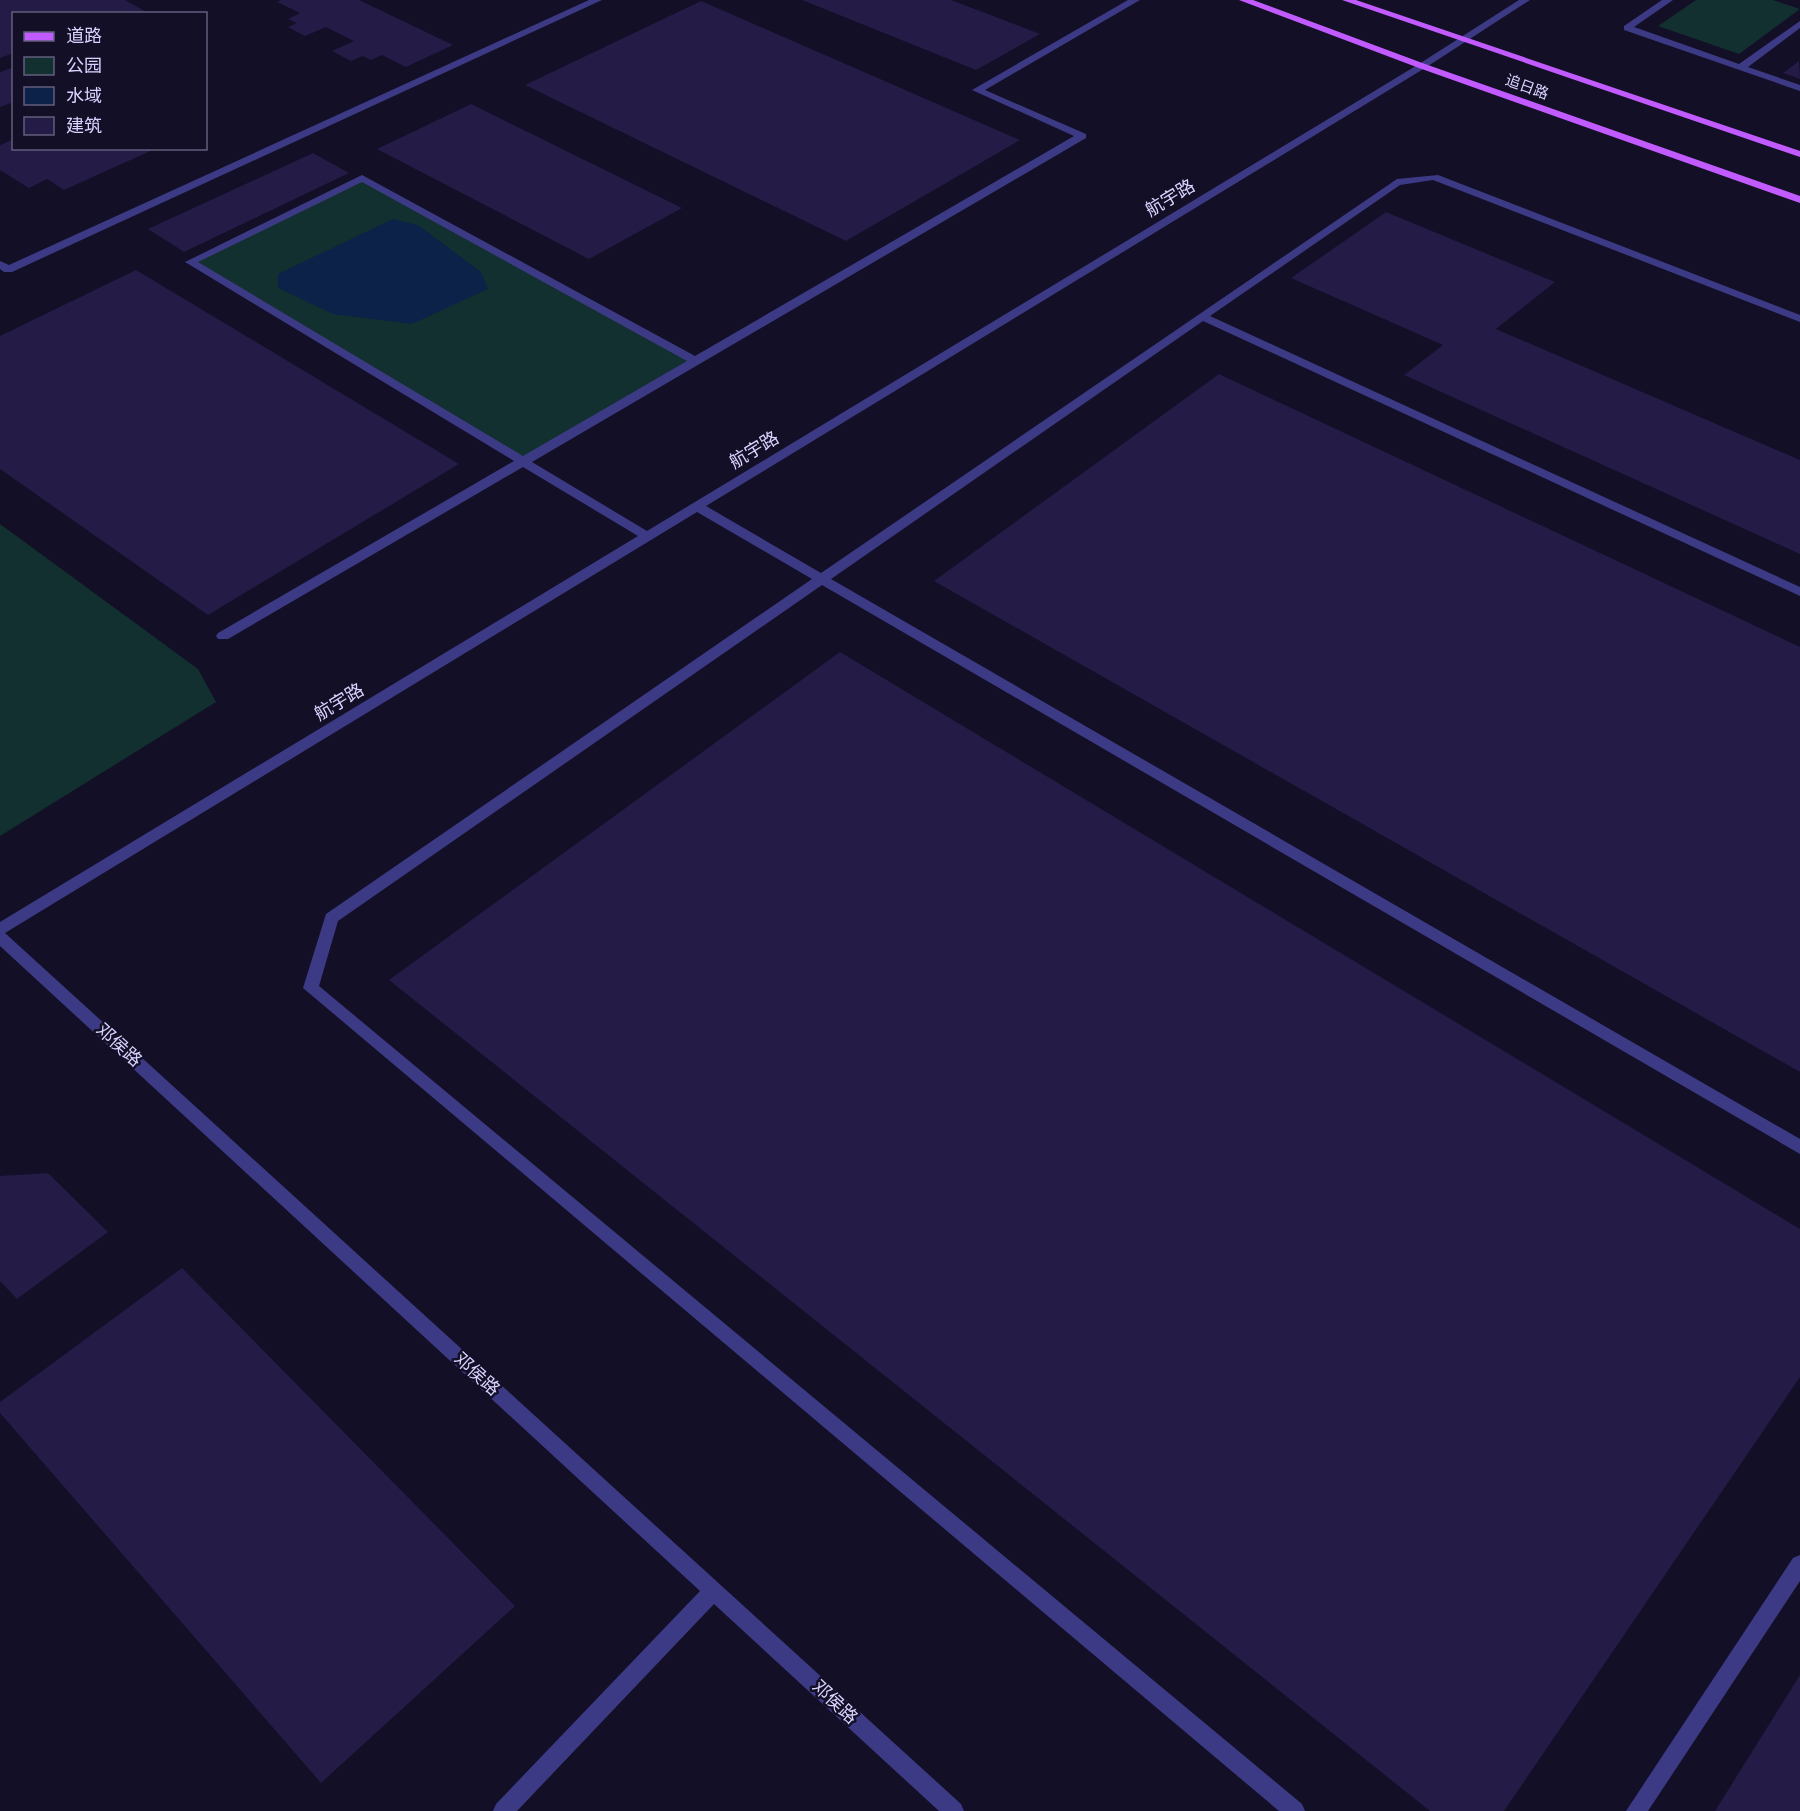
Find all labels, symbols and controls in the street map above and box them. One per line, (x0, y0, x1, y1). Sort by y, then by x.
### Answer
legend (12, 12, 207, 150)
text: 道路 (66, 25, 102, 46)
text: 公园 (66, 55, 102, 76)
street label: 追日路 (1503, 71, 1551, 103)
text: 水域 (66, 85, 102, 106)
text: 建筑 (66, 115, 102, 136)
street label: 航宇路 (1141, 175, 1198, 220)
street label: 航宇路 (725, 427, 782, 472)
street label: 航宇路 (310, 679, 367, 724)
street label: 邓侯路 (92, 1019, 146, 1070)
street label: 邓侯路 (450, 1348, 504, 1399)
street label: 邓侯路 (808, 1676, 862, 1728)

